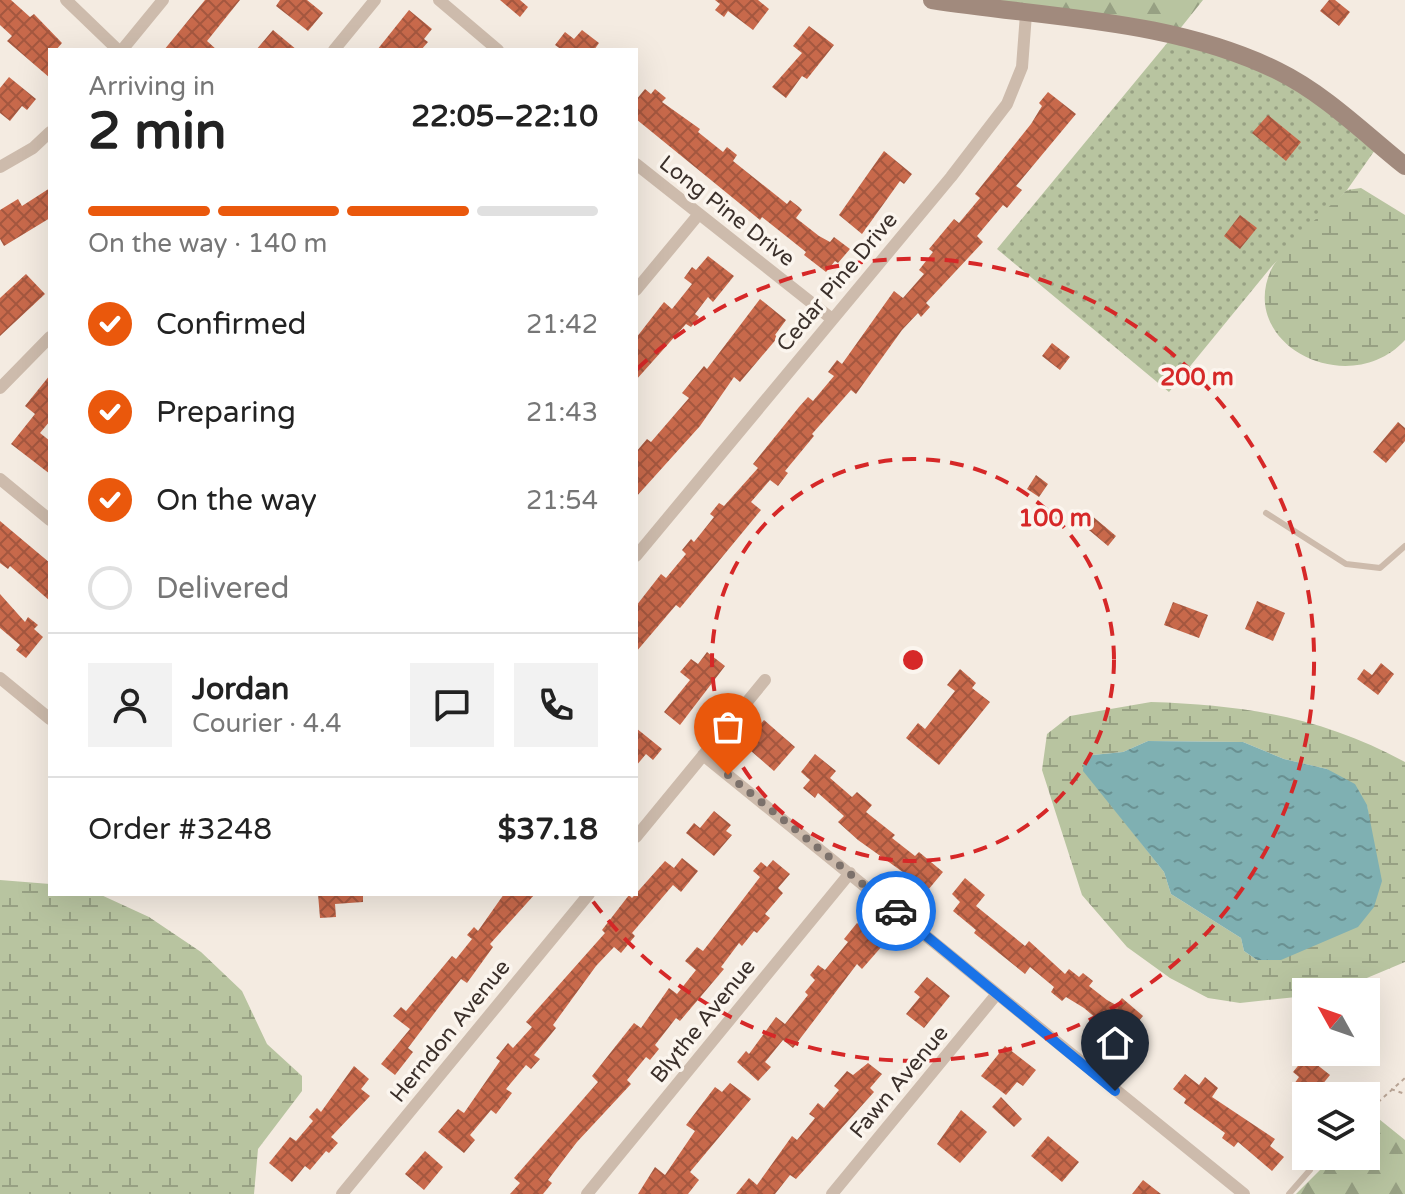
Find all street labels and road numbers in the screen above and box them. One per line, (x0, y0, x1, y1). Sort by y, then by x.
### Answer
street label: Long Pine Drive (654, 150, 800, 272)
street label: Cedar Pine Drive (771, 207, 903, 357)
street label: Blythe Avenue (645, 954, 761, 1088)
street label: Herndon Avenue (385, 955, 515, 1107)
street label: Fawn Avenue (844, 1020, 954, 1144)

